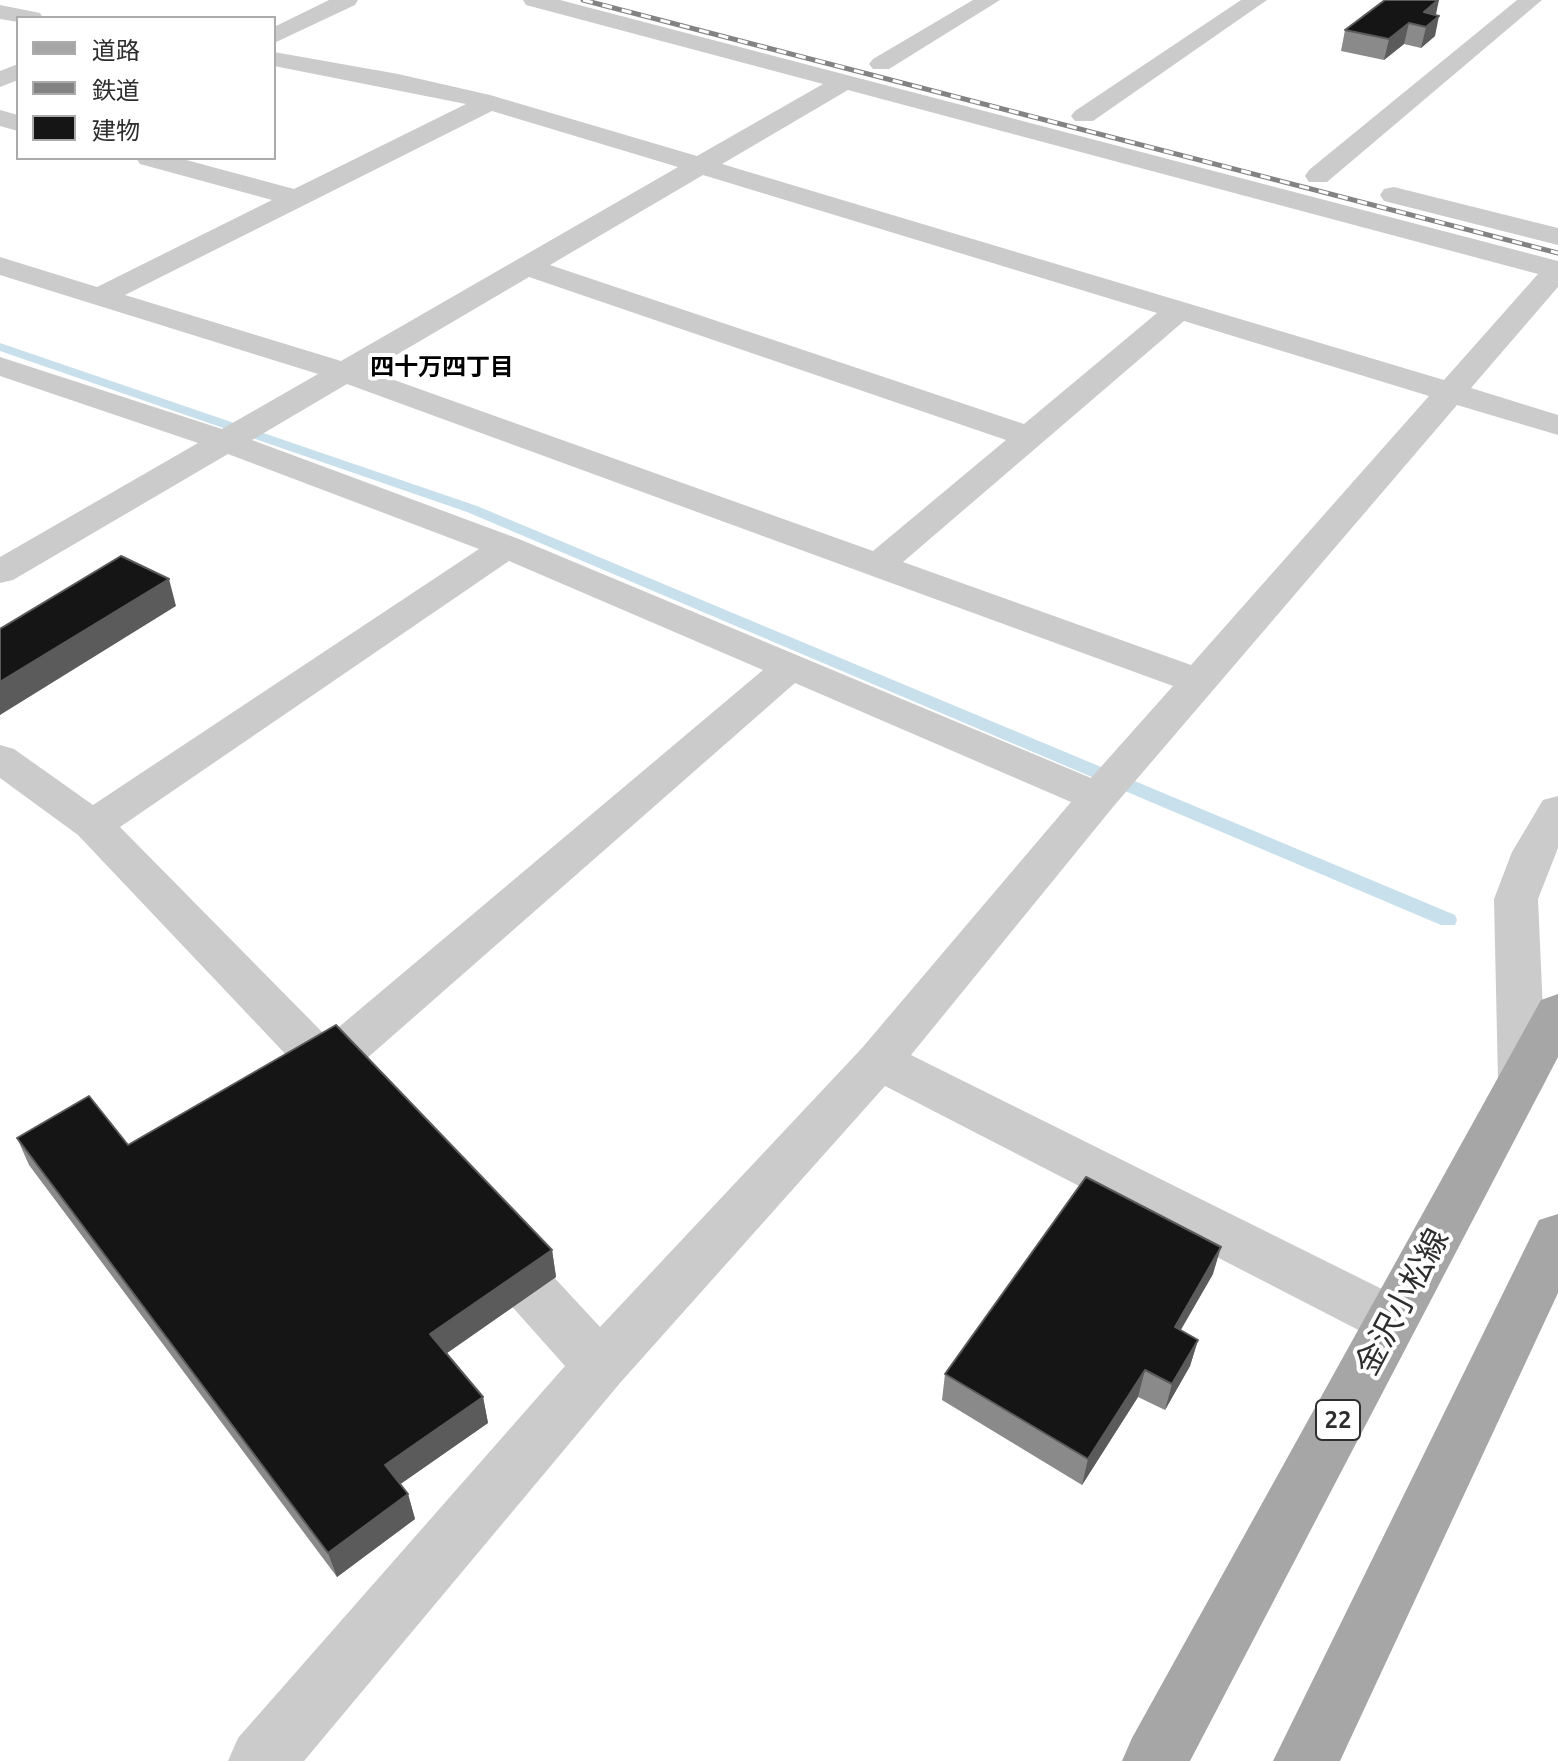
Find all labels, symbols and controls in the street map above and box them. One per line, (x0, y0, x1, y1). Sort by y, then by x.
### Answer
legend (16, 16, 276, 160)
text: 道路 (92, 37, 140, 64)
text: 鉄道 (92, 77, 140, 104)
text: 建物 (92, 117, 140, 144)
district label: 四十万四丁目 (370, 353, 514, 381)
street label: 金沢小松線 (1347, 1222, 1457, 1382)
road number: 22 (1316, 1400, 1360, 1440)

